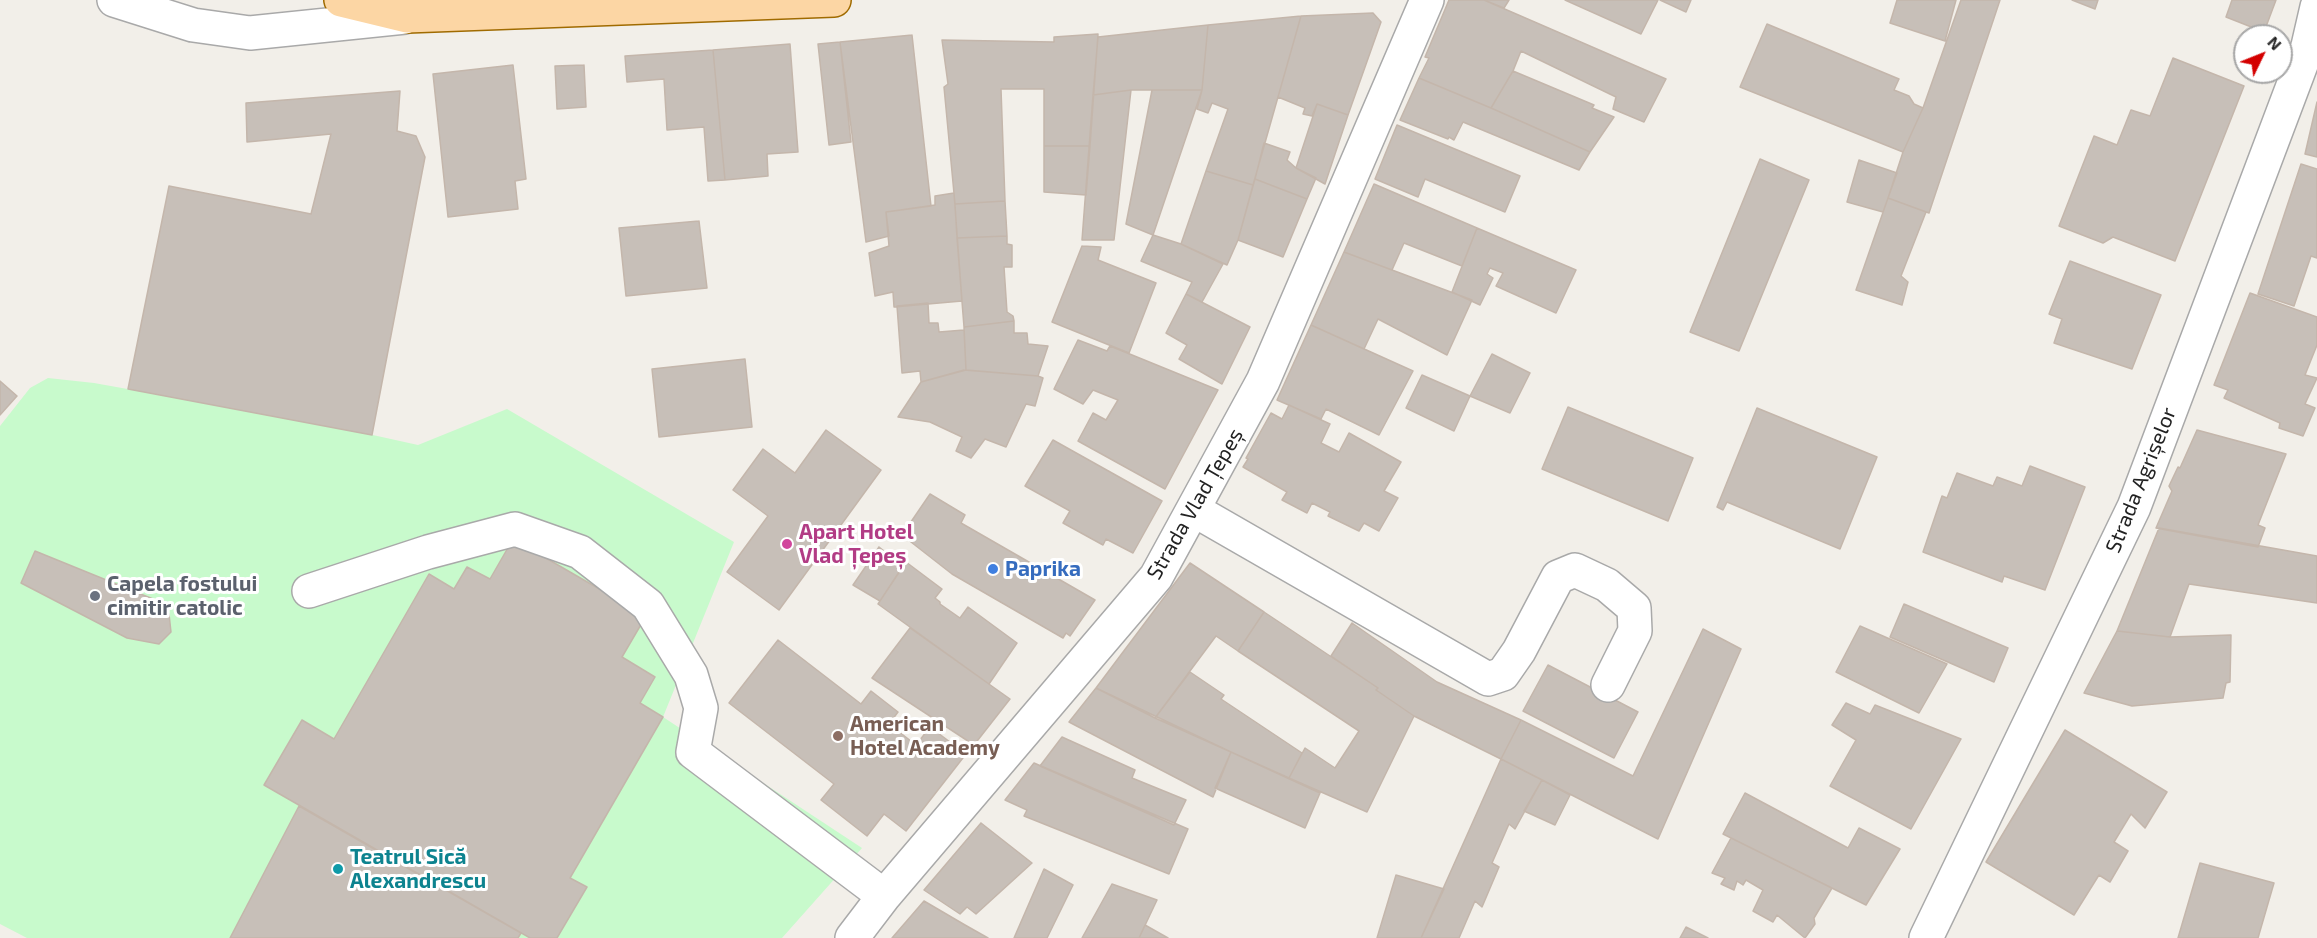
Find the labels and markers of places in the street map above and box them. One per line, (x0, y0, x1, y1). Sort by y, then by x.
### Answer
place label: Apart Hotel Vlad Țepeș (799, 519, 914, 569)
marker: Apart Hotel Vlad Țepeș (780, 537, 794, 551)
place label: Paprika (1005, 556, 1081, 582)
marker: Paprika (986, 562, 1000, 576)
place label: Capela fostului cimitir catolic (107, 571, 257, 621)
marker: Capela fostului cimitir catolic (88, 589, 102, 603)
place label: American Hotel Academy (850, 711, 1000, 761)
marker: American Hotel Academy (831, 729, 845, 743)
place label: Teatrul Sică Alexandrescu (350, 844, 486, 894)
marker: Teatrul Sică Alexandrescu (331, 862, 345, 876)

